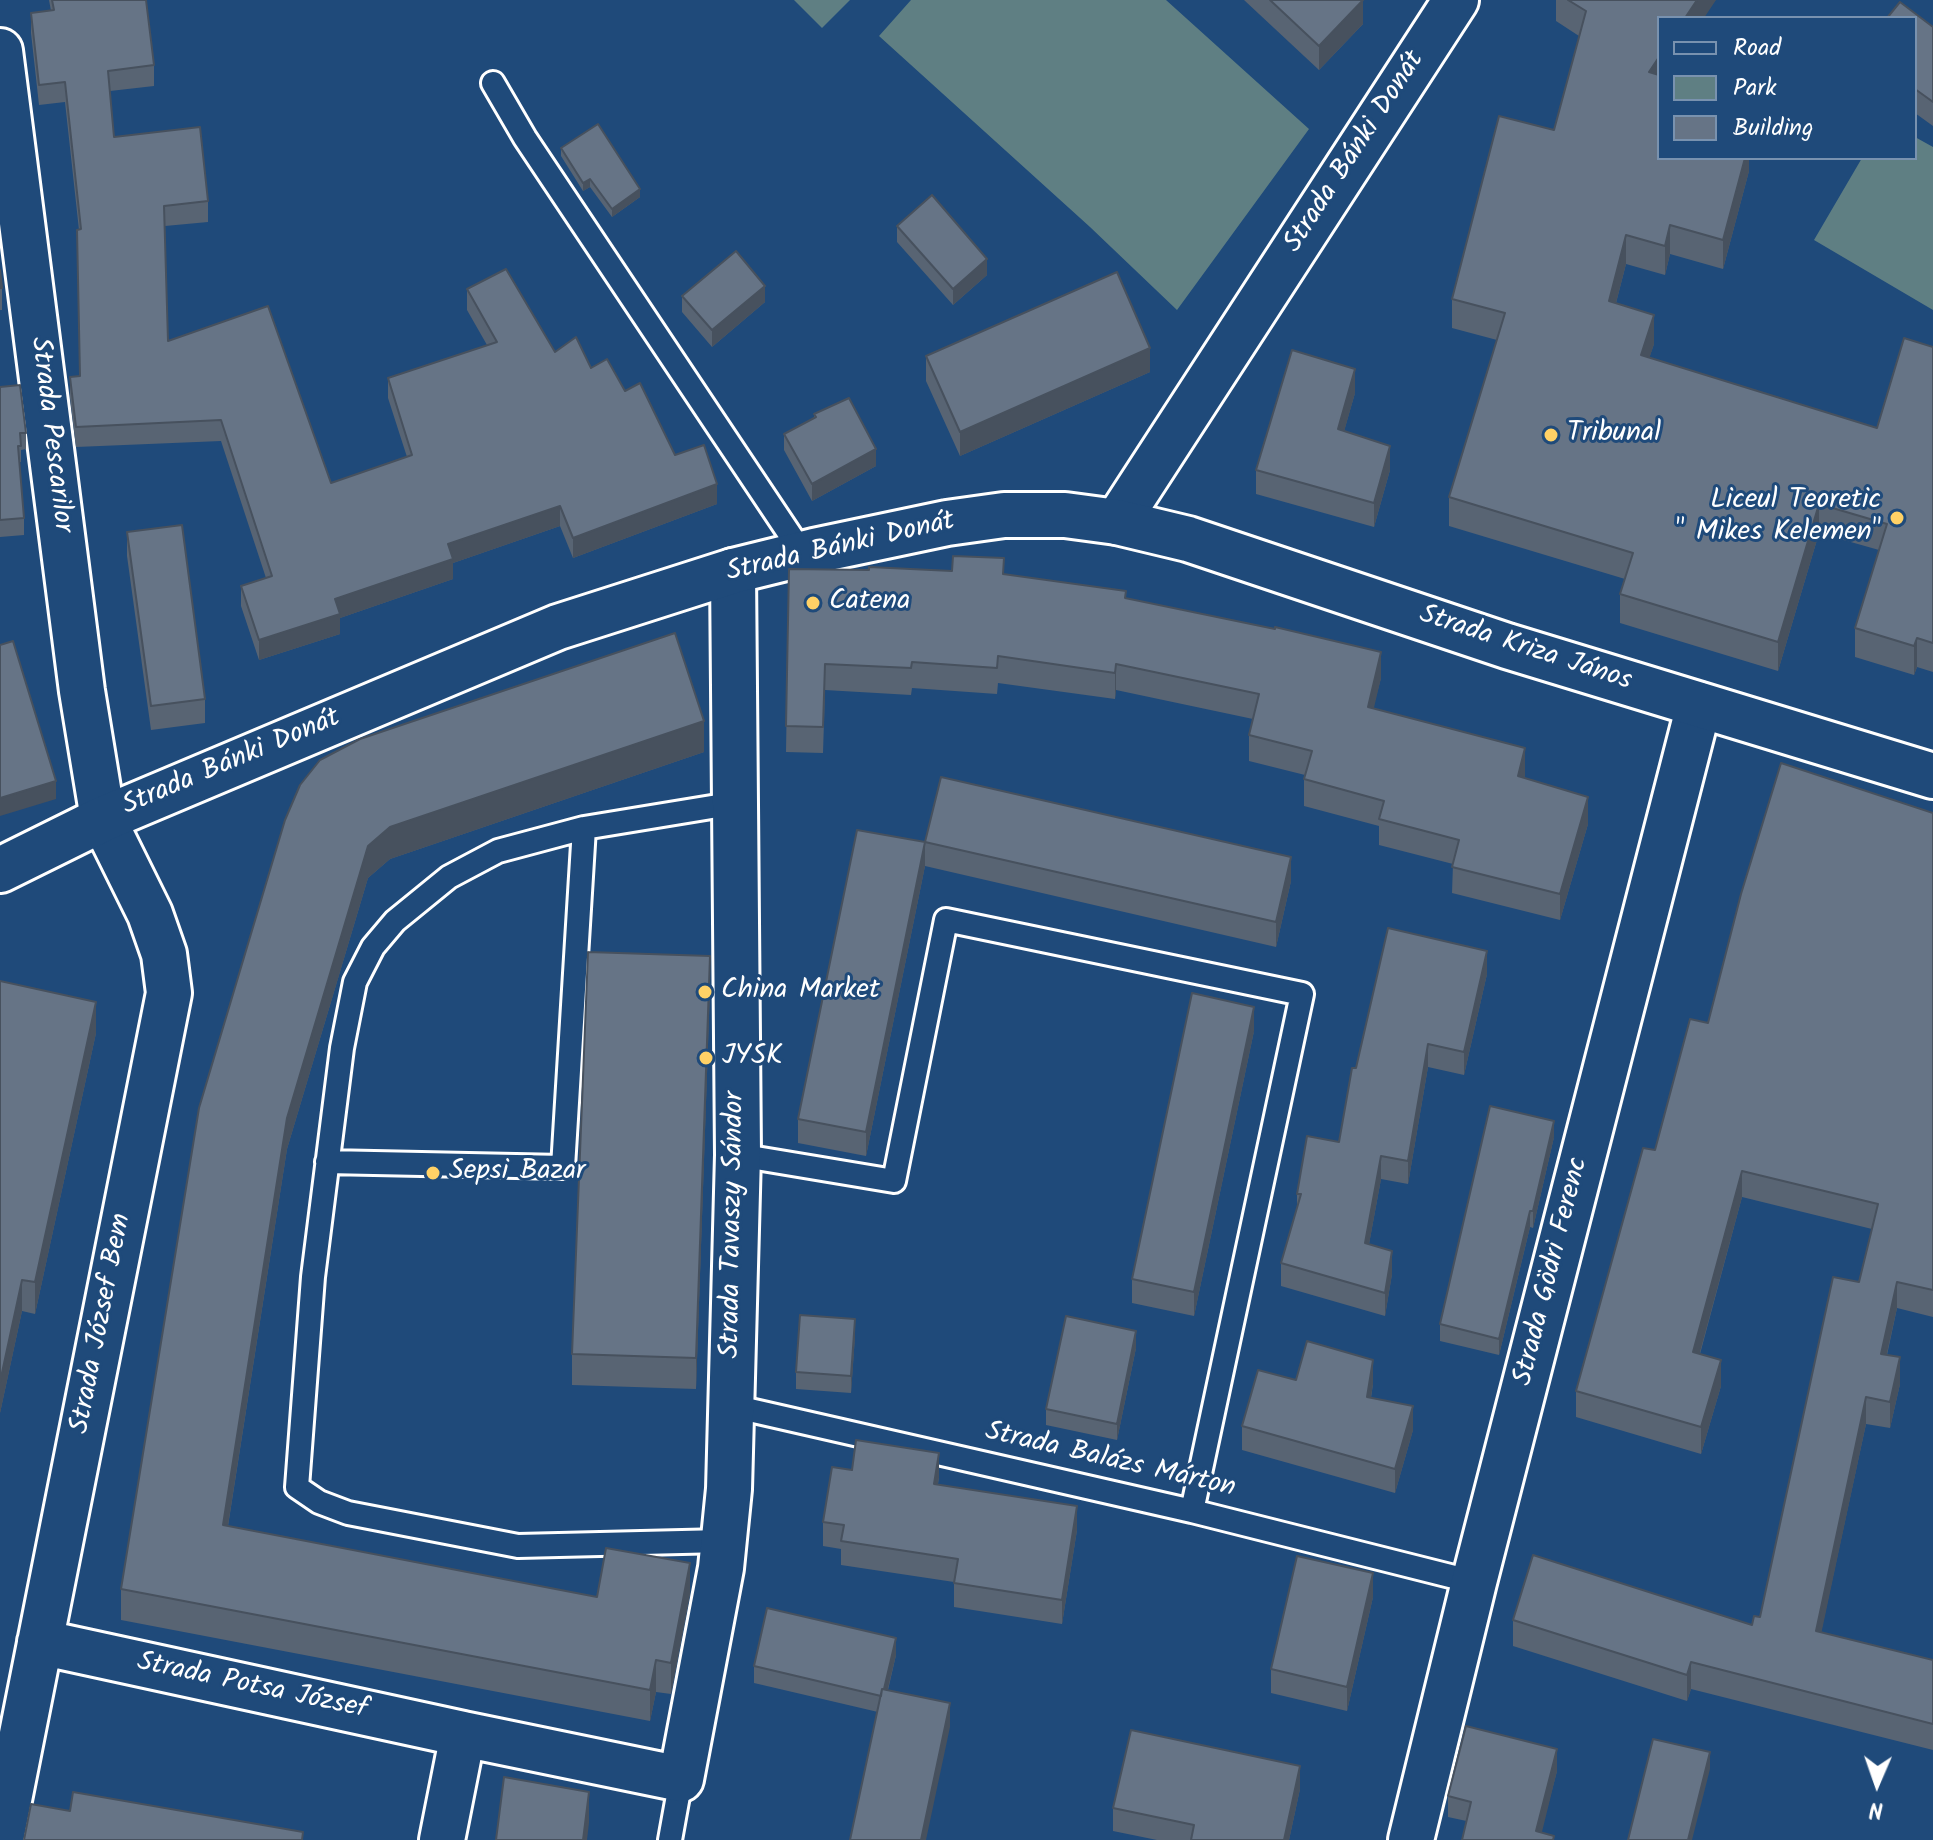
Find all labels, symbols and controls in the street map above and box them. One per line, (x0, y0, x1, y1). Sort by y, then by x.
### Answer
legend (1657, 16, 1917, 160)
text: Road (1733, 29, 1781, 68)
street label: Strada Bánki Donát (1278, 46, 1434, 260)
text: Park (1733, 69, 1777, 108)
text: Building (1733, 109, 1813, 148)
street label: Strada Pescarilor (20, 335, 78, 535)
place label: Tribunal (1567, 418, 1661, 452)
marker: Tribunal (1542, 426, 1560, 444)
place label: Liceul Teoretic " Mikes Kelemen" (1675, 485, 1881, 551)
street label: Strada Bánki Donát (724, 506, 958, 592)
marker: Liceul Teoretic " Mikes Kelemen" (1888, 509, 1906, 527)
place label: Catena (829, 586, 910, 620)
marker: Catena (804, 594, 822, 612)
street label: Strada Kriza János (1415, 600, 1635, 700)
street label: Strada Bánki Donát (118, 703, 346, 825)
place label: China Market (721, 975, 880, 1009)
marker: China Market (696, 983, 714, 1001)
place label: JYSK (722, 1041, 783, 1075)
marker: JYSK (697, 1049, 715, 1067)
street label: Strada Tavaszy Sándor (716, 1091, 754, 1359)
street label: Strada Gödri Ferenc (1508, 1154, 1598, 1390)
place label: Sepsi Bazar (449, 1156, 585, 1190)
marker: Sepsi Bazar (424, 1164, 442, 1182)
street label: Strada József Bem (65, 1211, 141, 1437)
street label: Strada Balázs Márton (982, 1417, 1238, 1507)
street label: Strada Potsa József (134, 1647, 370, 1729)
north arrow (1837, 1744, 1917, 1824)
text: N (1869, 1791, 1884, 1826)

